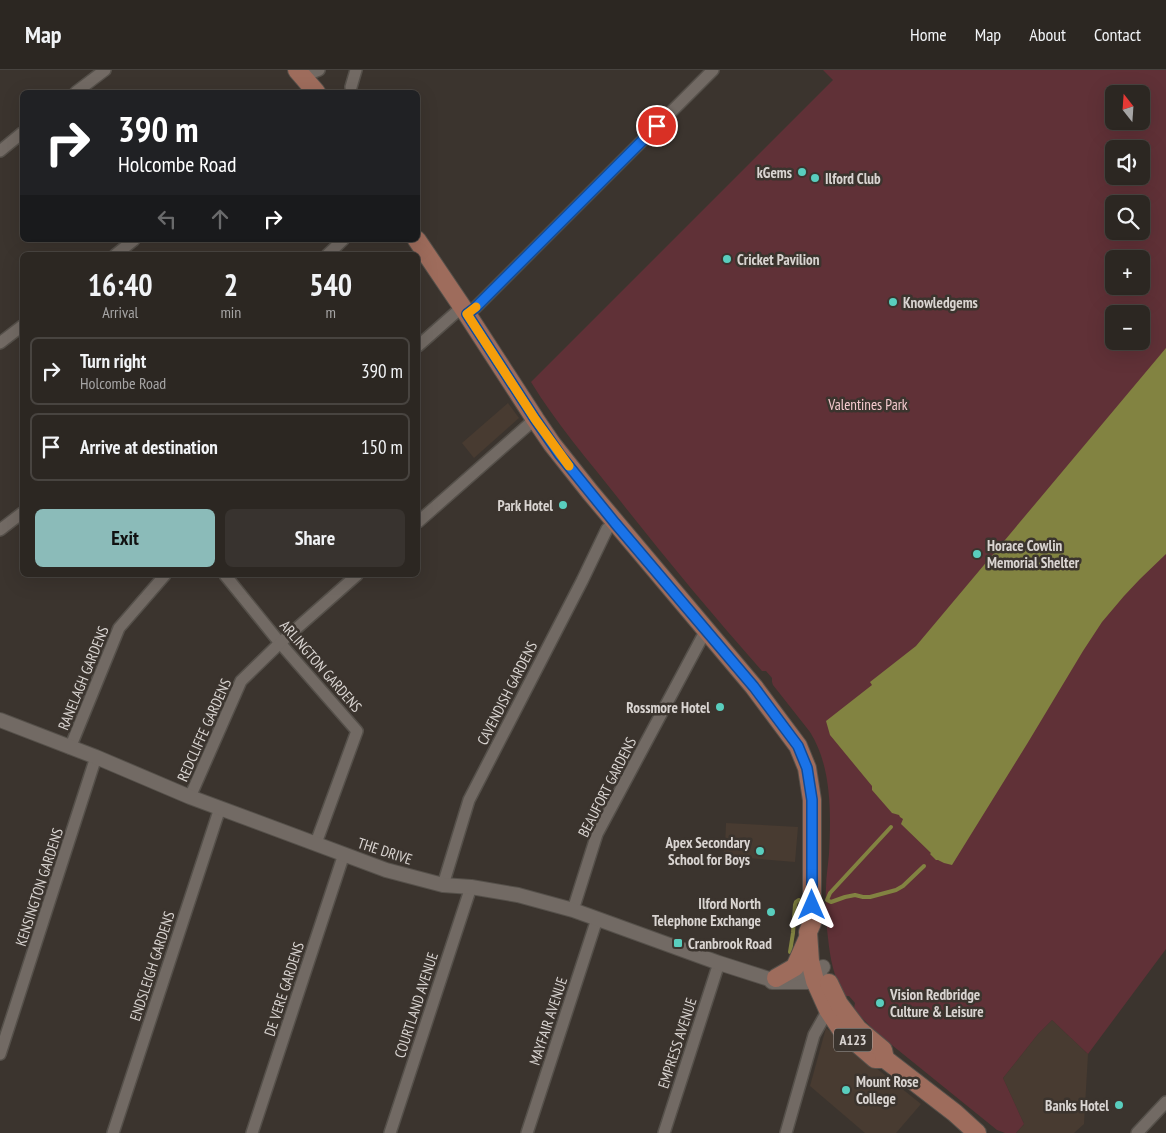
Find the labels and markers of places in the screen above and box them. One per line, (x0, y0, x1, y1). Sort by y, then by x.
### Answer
pin (636, 105, 678, 147)
place label: kGems (757, 163, 792, 182)
marker: kGems (796, 166, 808, 178)
place label: Ilford Club (825, 169, 881, 188)
marker: Ilford Club (809, 172, 821, 184)
place label: Cricket Pavilion (737, 250, 820, 269)
marker: Cricket Pavilion (721, 253, 733, 265)
place label: Knowledgems (903, 293, 978, 312)
marker: Knowledgems (887, 296, 899, 308)
place label: Park Hotel (498, 496, 553, 515)
marker: Park Hotel (557, 499, 569, 511)
place label: Horace Cowlin Memorial Shelter (987, 536, 1080, 572)
marker: Horace Cowlin Memorial Shelter (971, 548, 983, 560)
place label: Rossmore Hotel (626, 698, 710, 717)
marker: Rossmore Hotel (714, 701, 726, 713)
place label: Apex Secondary School for Boys (665, 833, 751, 869)
marker: Apex Secondary School for Boys (754, 845, 766, 857)
place label: Ilford North Telephone Exchange (652, 894, 761, 930)
marker: Ilford North Telephone Exchange (765, 906, 777, 918)
place label: Cranbrook Road (688, 934, 772, 953)
marker: Cranbrook Road (672, 937, 684, 949)
place label: Vision Redbridge Culture & Leisure (889, 985, 984, 1021)
marker: Vision Redbridge Culture & Leisure (874, 997, 886, 1009)
place label: Mount Rose College (856, 1072, 919, 1108)
marker: Mount Rose College (840, 1084, 852, 1096)
place label: Banks Hotel (1045, 1096, 1109, 1115)
marker: Banks Hotel (1113, 1099, 1125, 1111)

